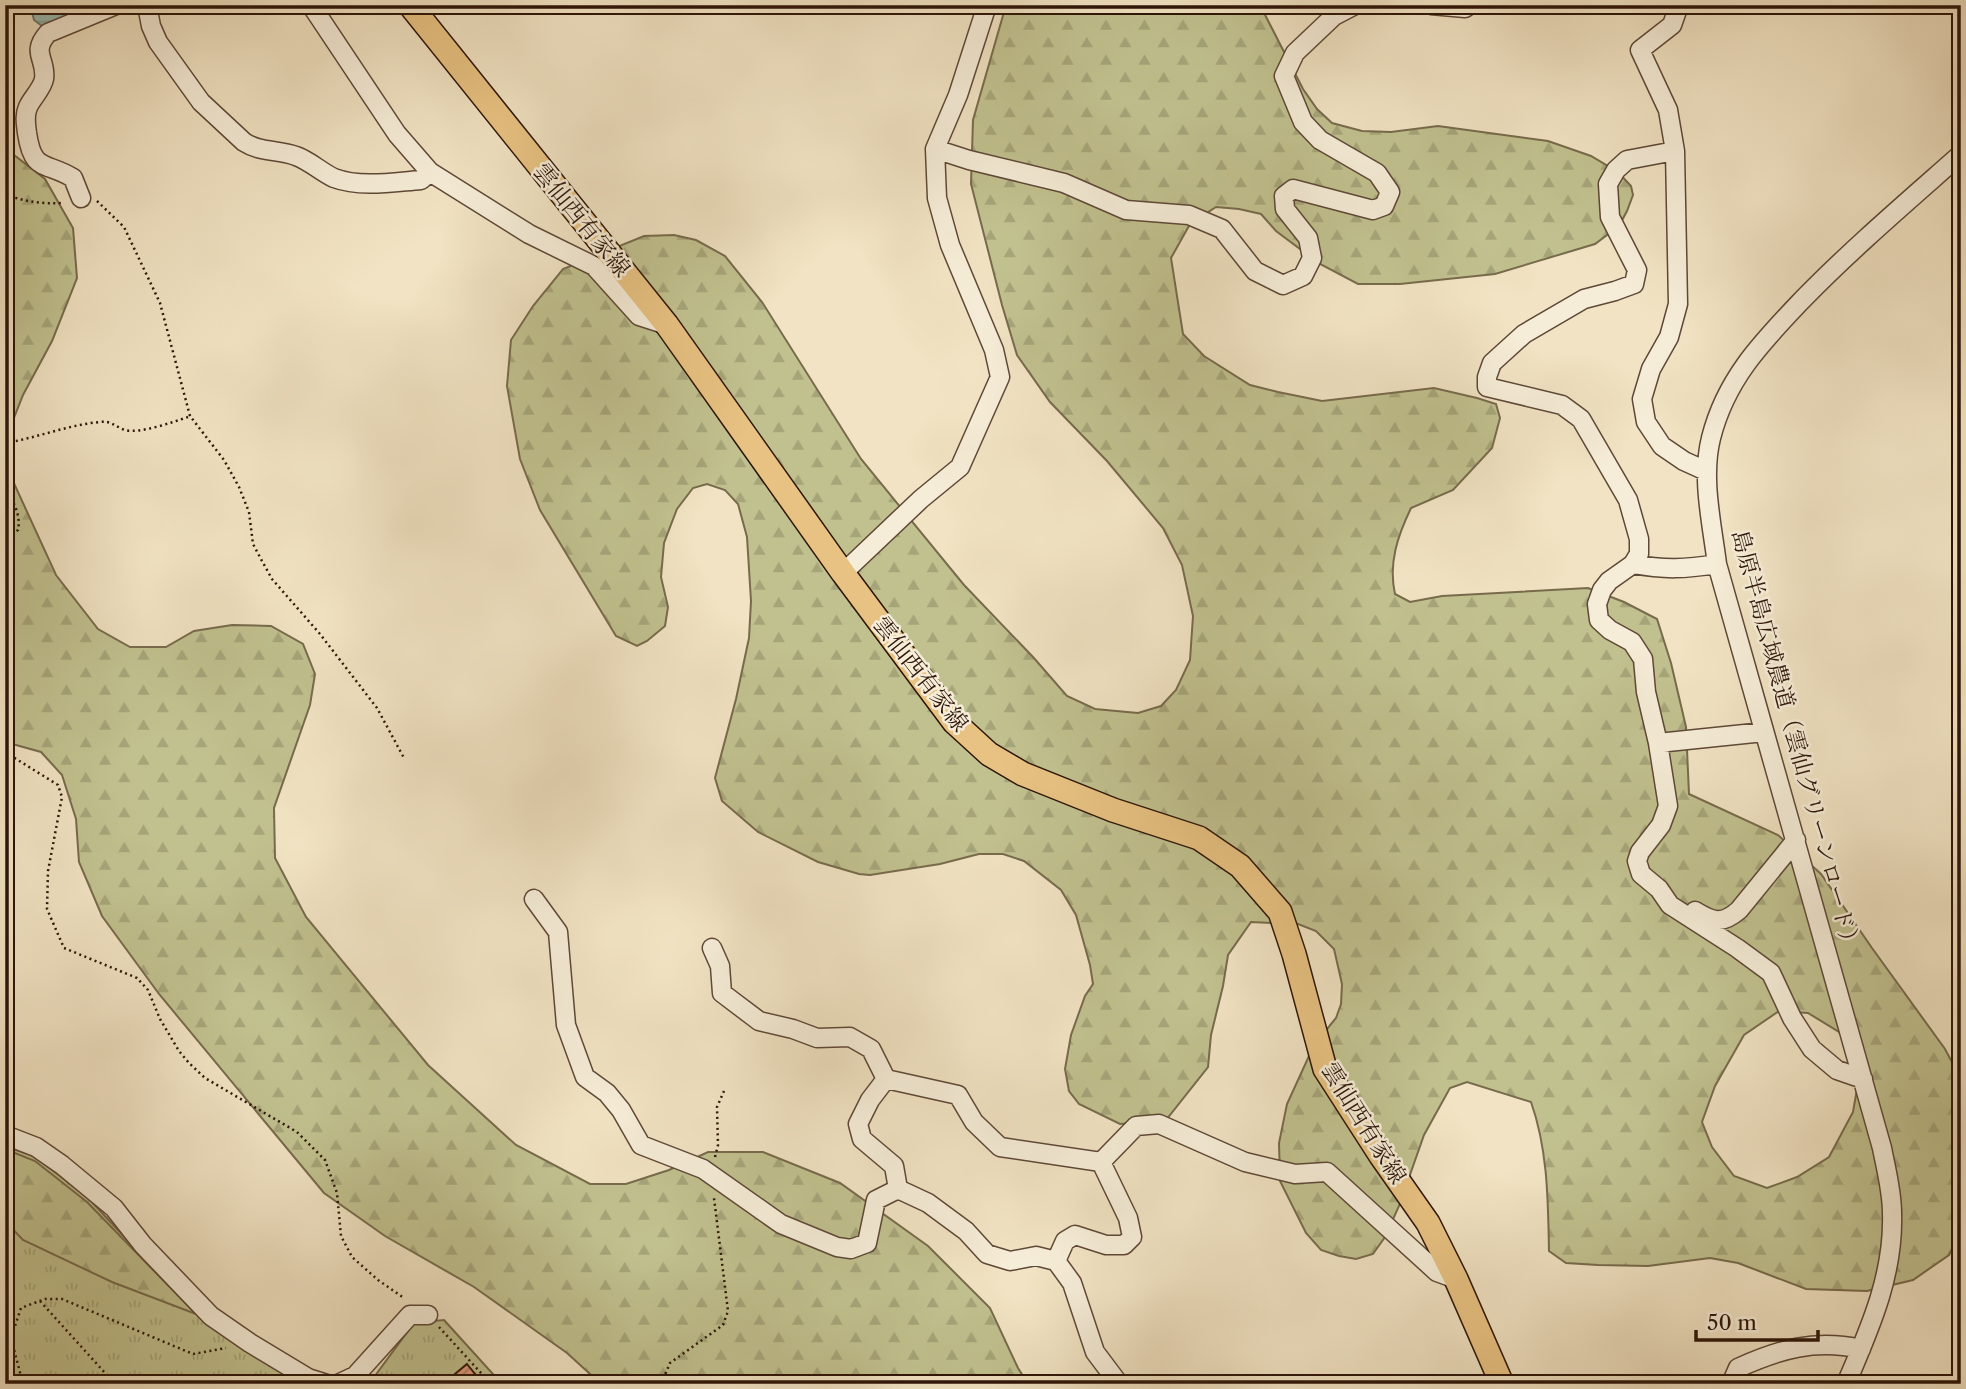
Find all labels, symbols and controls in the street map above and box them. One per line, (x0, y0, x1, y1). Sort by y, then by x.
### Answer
street label: 雲仙西有家線 (528, 158, 636, 282)
street label: 島原半島広域農道（雲仙グリーンロード） (1726, 527, 1866, 955)
street label: 雲仙西有家線 (867, 611, 975, 737)
street label: 雲仙西有家線 (1316, 1057, 1412, 1189)
scale bar (1696, 1298, 1819, 1342)
text: 50 m (1707, 1310, 1757, 1335)

